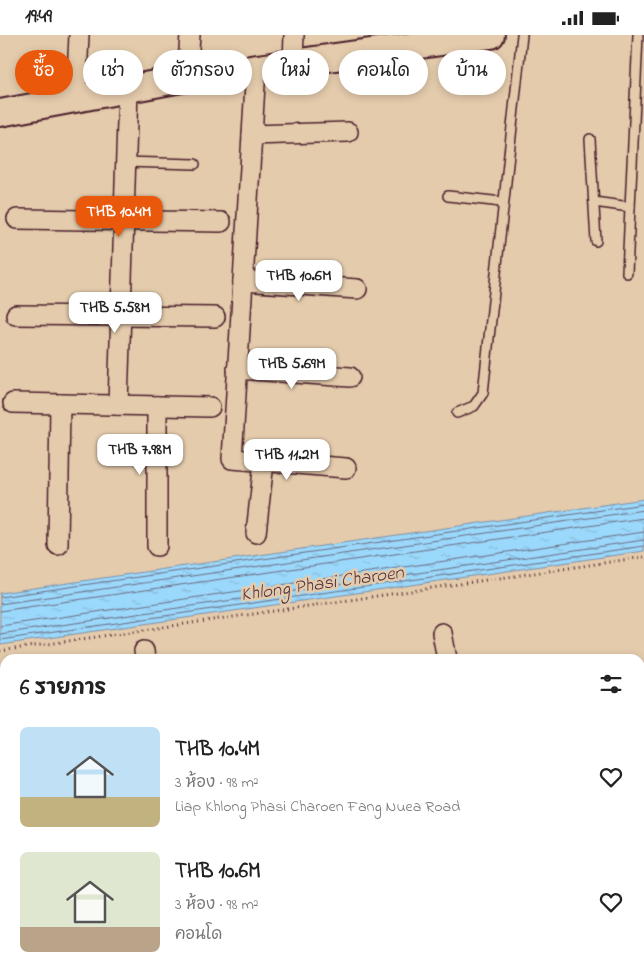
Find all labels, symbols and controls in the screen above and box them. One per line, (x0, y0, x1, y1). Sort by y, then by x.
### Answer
text: 19:49 (25, 4, 52, 31)
chip: ซื้อ (15, 50, 73, 95)
chip: เช่า (83, 50, 143, 95)
chip: ตัวกรอง (153, 50, 252, 95)
chip: ใหม่ (262, 50, 329, 95)
chip: คอนโด (339, 50, 428, 95)
chip: บ้าน (438, 50, 506, 95)
pin: THB 10.4M (62, 195, 176, 238)
text: THB 10.4M (87, 200, 151, 224)
pin: THB 10.6M (242, 259, 356, 302)
text: THB 10.6M (266, 264, 332, 288)
pin: THB 5.58M (58, 291, 172, 334)
text: THB 5.58M (80, 296, 150, 320)
pin: THB 5.69M (235, 347, 349, 390)
text: THB 5.69M (258, 352, 326, 376)
pin: THB 7.98M (83, 433, 197, 476)
text: THB 7.98M (108, 438, 172, 462)
pin: THB 11.2M (230, 439, 344, 481)
text: THB 11.2M (255, 443, 319, 467)
water label: Khlong Phasi Charoen (239, 560, 406, 610)
icon: filters (597, 670, 625, 698)
text: 6 รายการ (20, 674, 106, 704)
text: THB 10.4M (175, 735, 260, 765)
icon: home (60, 747, 120, 807)
icon: heart (597, 763, 625, 791)
text: 3 ห้อง · 98 m² (175, 771, 259, 795)
text: Liap Khlong Phasi Charoen Fang Nuea Road (175, 795, 460, 819)
text: THB 10.6M (175, 857, 261, 887)
icon: home (60, 872, 120, 932)
icon: heart (597, 888, 625, 916)
text: 3 ห้อง · 98 m² (175, 893, 259, 917)
text: คอนโด (175, 923, 222, 947)

